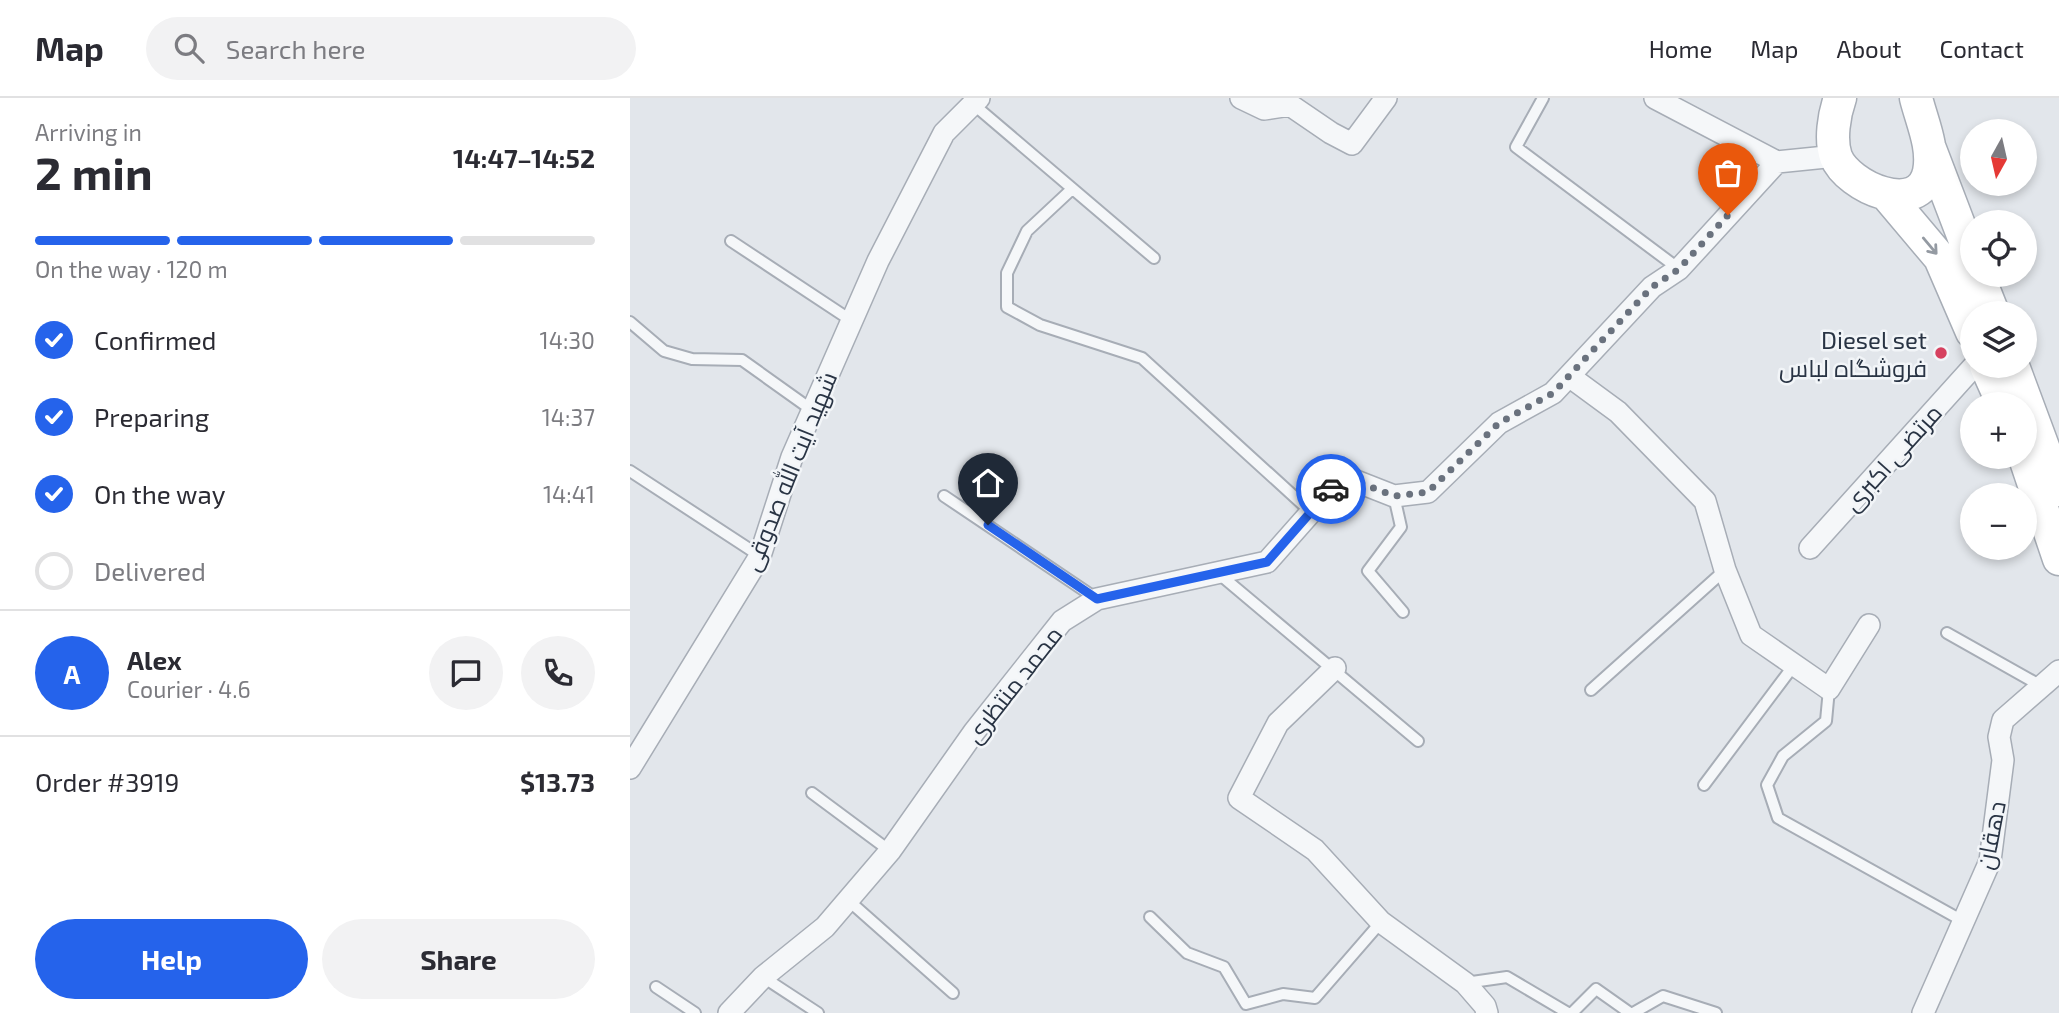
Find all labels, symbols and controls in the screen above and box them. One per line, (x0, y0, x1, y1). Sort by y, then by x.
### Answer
search box (146, 17, 636, 80)
text: Map (35, 28, 104, 68)
icon: search (170, 29, 208, 67)
text: Search here (226, 33, 365, 64)
text: Home (1649, 34, 1712, 63)
text: Map (1750, 34, 1798, 63)
text: About (1836, 34, 1902, 63)
text: Contact (1940, 34, 2024, 63)
text: Arriving in (35, 118, 142, 146)
north arrow (1960, 119, 2037, 196)
map controls (1960, 119, 2037, 560)
text: 14:47–14:52 (453, 142, 595, 173)
pin (1698, 143, 1758, 215)
text: 2 min (35, 144, 153, 199)
icon: bag (1709, 154, 1747, 192)
button: locate (1960, 210, 2037, 287)
one-way arrow (1922, 237, 1938, 255)
text: On the way · 120 m (35, 255, 228, 283)
button: layers (1960, 301, 2037, 378)
icon: check (35, 321, 73, 359)
text: Confirmed (94, 324, 217, 355)
place label: Diesel set فروشگاه لباس (1779, 325, 1927, 383)
text: 14:30 (540, 326, 595, 354)
marker: Diesel set فروشگاه لباس (1933, 345, 1949, 361)
street label: شهید آیت الله صدوقی (736, 367, 843, 575)
button: + (1960, 392, 2037, 469)
icon: check (35, 398, 73, 436)
street label: مرتضی اکبری (1837, 398, 1948, 517)
text: Preparing (94, 401, 209, 432)
text: 14:37 (542, 403, 595, 431)
pin (958, 453, 1018, 525)
courier (1296, 454, 1366, 524)
icon: home (969, 464, 1007, 502)
icon: car (1312, 470, 1350, 508)
icon: check (35, 475, 73, 513)
text: On the way (94, 478, 225, 509)
text: 14:41 (543, 480, 595, 508)
button: − (1960, 483, 2037, 560)
text: Delivered (94, 555, 206, 586)
street label: محمد منتظری (958, 620, 1068, 749)
button: chat (429, 636, 503, 710)
button: phone (521, 636, 595, 710)
text: Alex (127, 644, 182, 675)
text: A (64, 658, 80, 689)
text: Courier · 4.6 (127, 675, 251, 703)
text: Order #3919 (35, 766, 179, 797)
text: $13.73 (520, 766, 595, 797)
street label: دهقان (1969, 798, 2012, 872)
button: Help (35, 919, 308, 999)
button: Share (322, 919, 595, 999)

